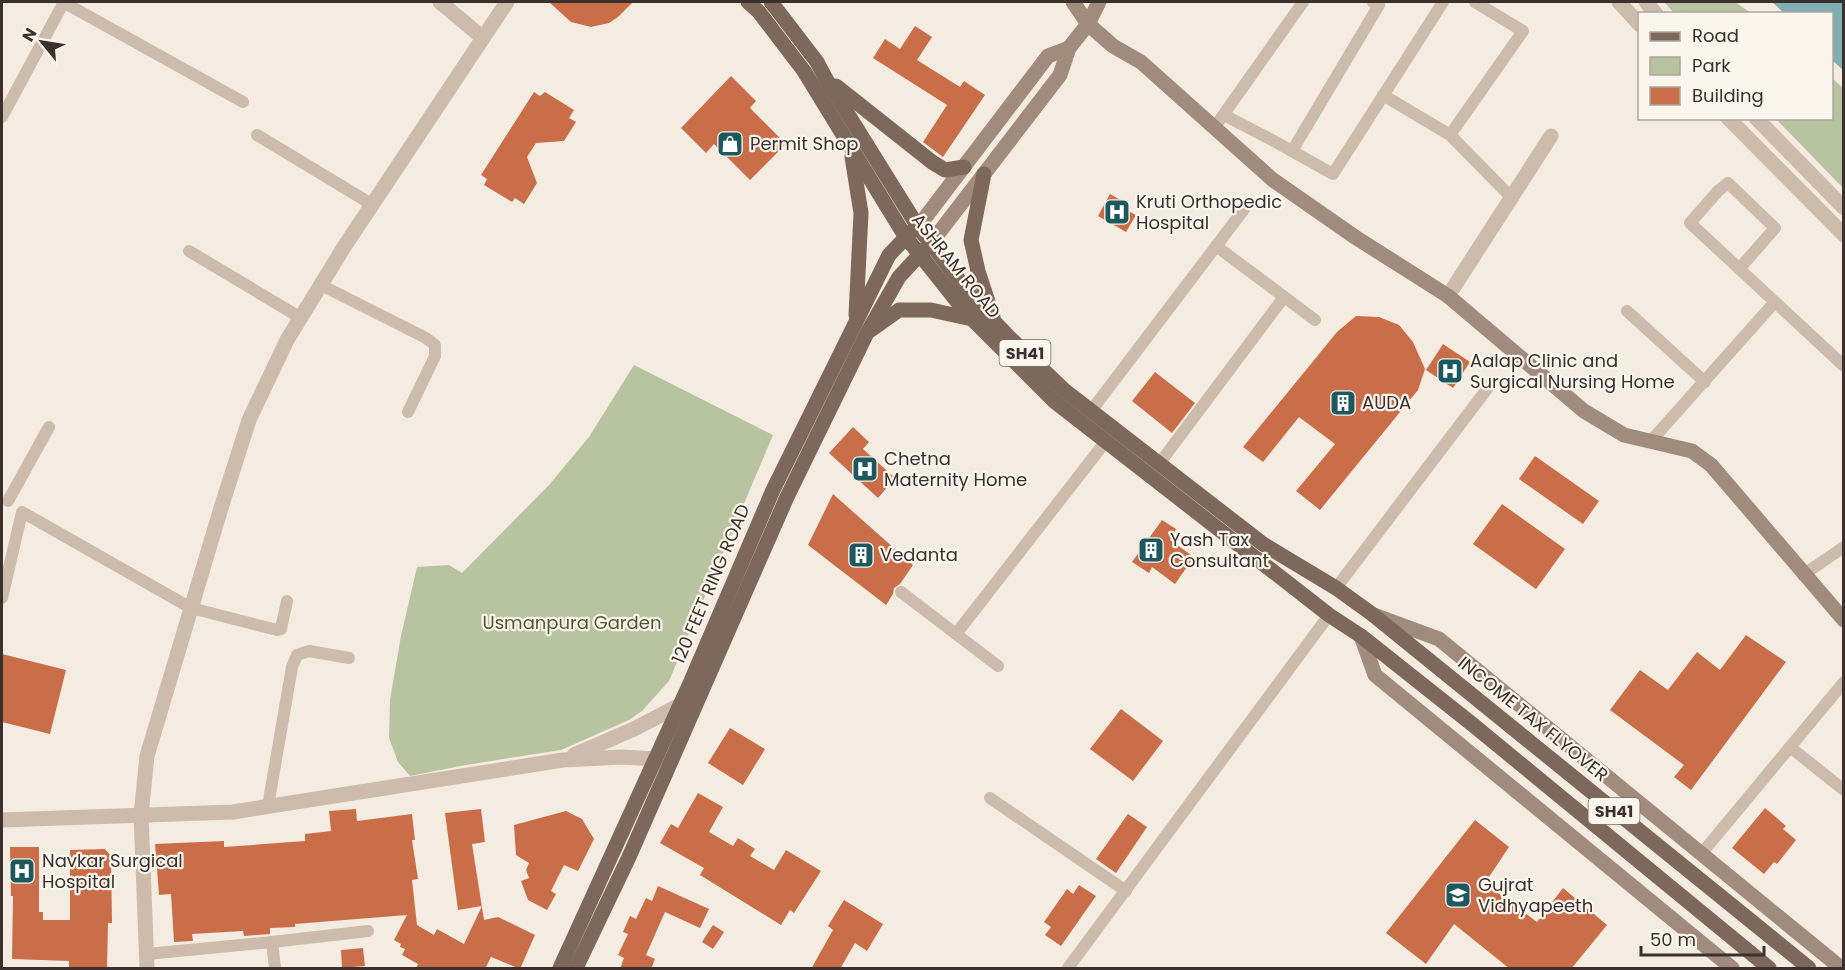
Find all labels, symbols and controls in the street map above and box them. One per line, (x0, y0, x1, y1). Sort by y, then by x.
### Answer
north arrow (12, 12, 72, 72)
legend (1638, 12, 1833, 120)
text: Road (1692, 23, 1739, 48)
text: N (16, 24, 42, 46)
text: Park (1692, 53, 1731, 78)
text: Building (1692, 83, 1764, 108)
shop icon: Permit Shop (715, 129, 745, 159)
place label: Permit Shop (750, 131, 858, 156)
place label: Kruti Orthopedic Hospital (1136, 189, 1282, 235)
hospital icon: Kruti Orthopedic Hospital (1102, 197, 1132, 227)
street label: ASHRAM ROAD (906, 208, 1007, 323)
road number: SH41 (1000, 340, 1050, 366)
place label: Aalap Clinic and Surgical Nursing Home (1470, 348, 1675, 394)
hospital icon: Aalap Clinic and Surgical Nursing Home (1435, 356, 1465, 386)
building icon: AUDA (1328, 388, 1358, 418)
place label: AUDA (1362, 390, 1411, 415)
place label: Chetna Maternity Home (884, 446, 1027, 492)
hospital icon: Chetna Maternity Home (850, 454, 880, 484)
street label: 120 FEET RING ROAD (666, 500, 755, 667)
place label: Yash Tax Consultant (1170, 527, 1269, 573)
building icon: Yash Tax Consultant (1136, 535, 1166, 565)
building icon: Vedanta (846, 540, 876, 570)
place label: Vedanta (880, 542, 958, 567)
park label: Usmanpura Garden (483, 610, 661, 635)
street label: INCOME TAX FLYOVER (1453, 650, 1614, 787)
road number: SH41 (1588, 798, 1640, 824)
place label: Navkar Surgical Hospital (42, 848, 183, 894)
hospital icon: Navkar Surgical Hospital (7, 856, 37, 886)
place label: Gujrat Vidhyapeeth (1478, 872, 1593, 918)
school or university icon: Gujrat Vidhyapeeth (1443, 880, 1473, 910)
scale bar (1641, 919, 1764, 957)
text: 50 m (1650, 927, 1696, 952)

